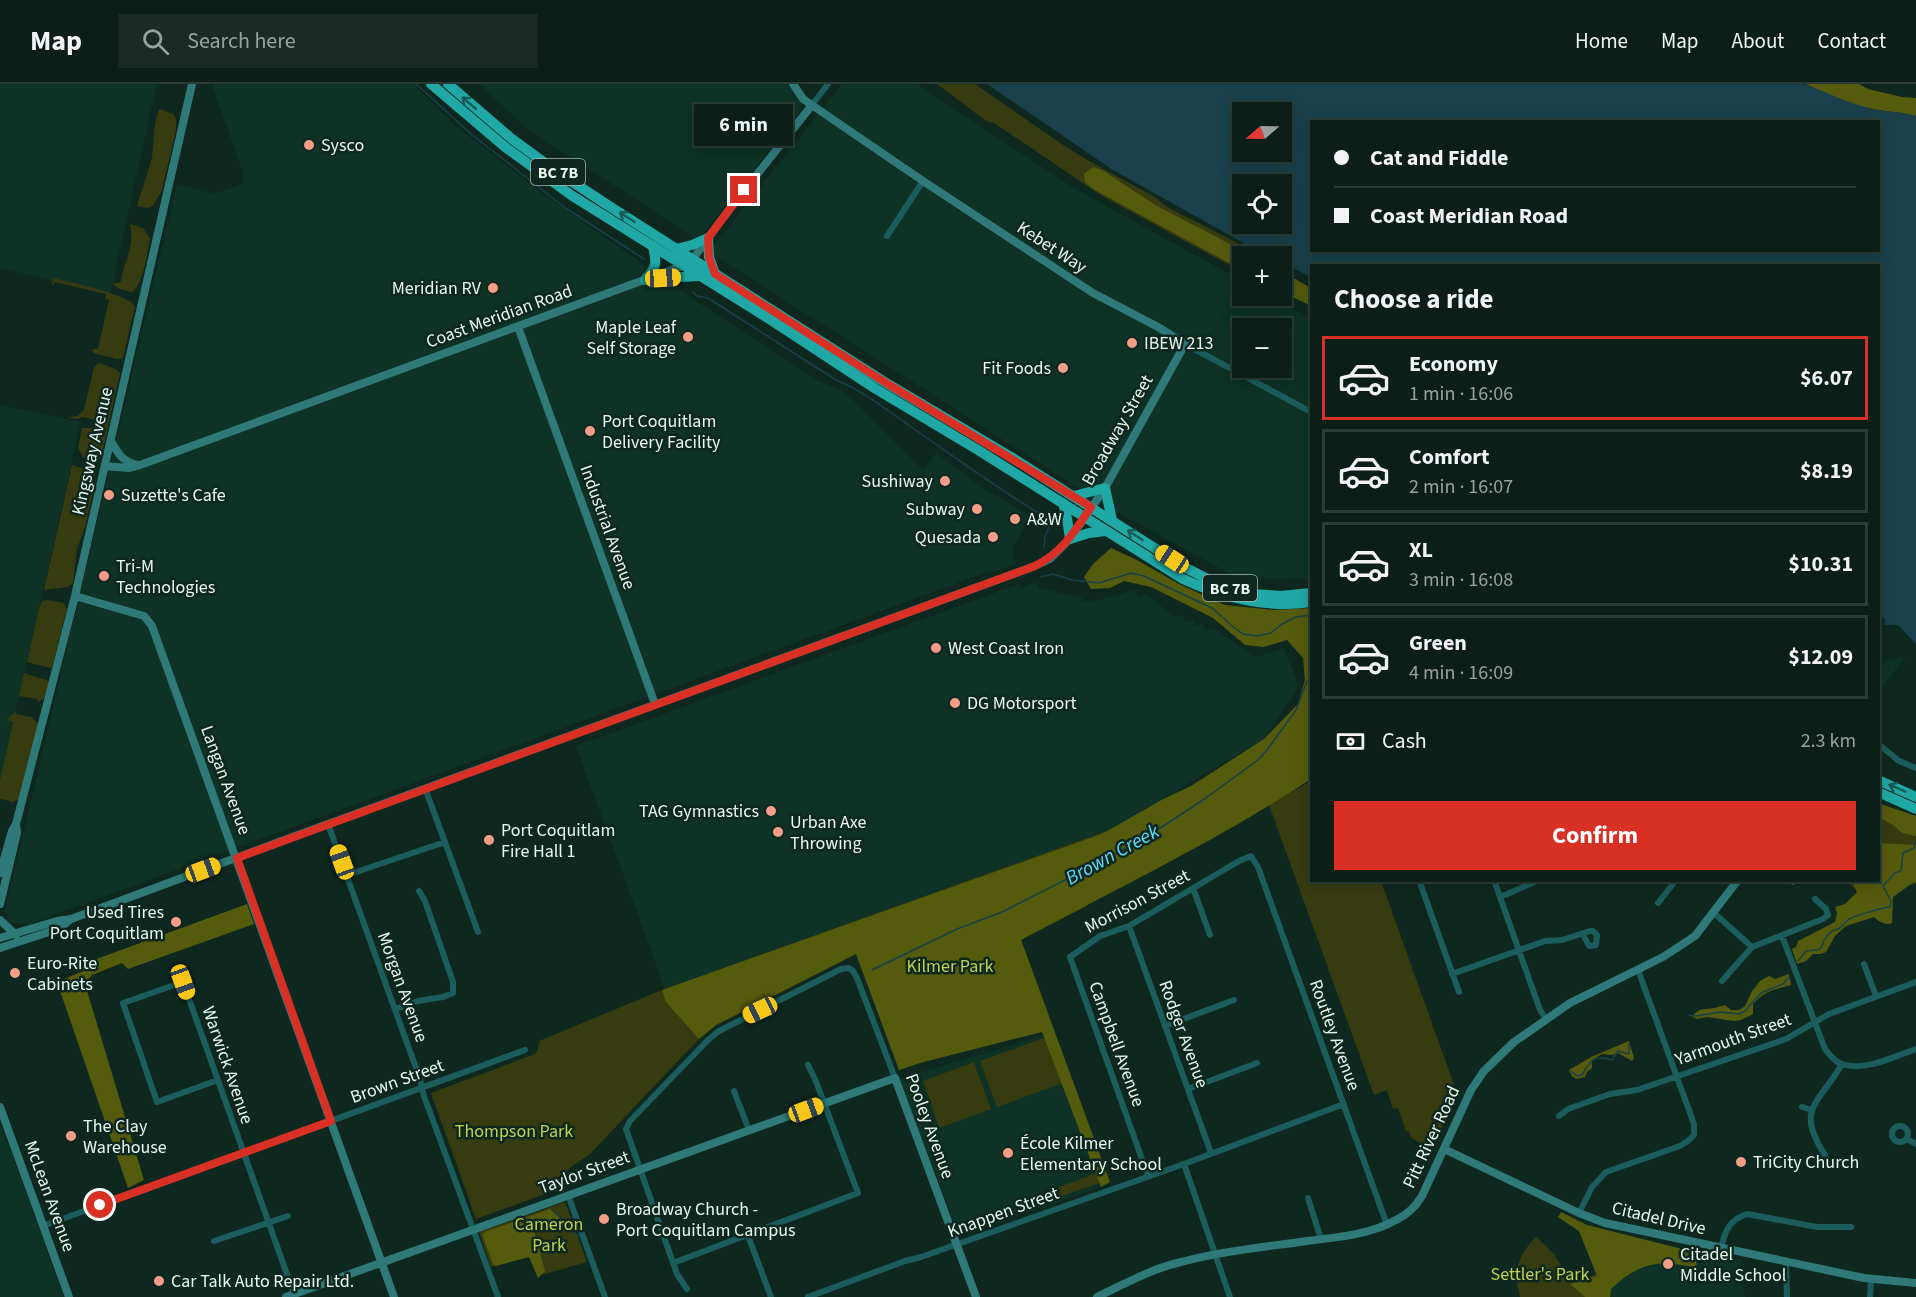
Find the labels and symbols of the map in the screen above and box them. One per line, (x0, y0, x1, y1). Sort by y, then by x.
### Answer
one-way arrow (462, 96, 477, 110)
north arrow (1232, 102, 1292, 162)
callout: 6 min (694, 103, 794, 145)
place label: Sysco (321, 133, 364, 158)
marker: Sysco (302, 138, 316, 152)
road number: BC 7B (531, 159, 585, 185)
route end (730, 176, 757, 203)
one-way arrow (619, 211, 636, 223)
street label: Kebet Way (1012, 215, 1092, 280)
car (645, 268, 681, 288)
place label: Meridian RV (392, 276, 482, 301)
street label: Coast Meridian Road (423, 278, 576, 355)
marker: Meridian RV (486, 281, 500, 295)
place label: Maple Leaf Self Storage (587, 315, 677, 361)
marker: Maple Leaf Self Storage (681, 330, 695, 344)
place label: IBEW 213 (1144, 331, 1213, 356)
marker: IBEW 213 (1125, 336, 1139, 350)
place label: Fit Foods (982, 356, 1051, 381)
marker: Fit Foods (1056, 361, 1070, 375)
street label: Broadway Street (1076, 370, 1159, 490)
street label: Kingsway Avenue (66, 385, 119, 518)
place label: Port Coquitlam Delivery Facility (602, 409, 721, 455)
marker: Port Coquitlam Delivery Facility (583, 424, 597, 438)
street label: Industrial Avenue (573, 461, 642, 593)
place label: Sushiway (862, 469, 934, 494)
marker: Sushiway (938, 474, 952, 488)
place label: Suzette's Cafe (121, 483, 226, 508)
marker: Suzette's Cafe (102, 488, 116, 502)
place label: Subway (905, 497, 966, 522)
marker: Subway (970, 502, 984, 516)
place label: A&W (1027, 507, 1062, 532)
marker: A&W (1008, 512, 1022, 526)
place label: Quesada (915, 525, 981, 550)
one-way arrow (1127, 529, 1144, 541)
marker: Quesada (986, 530, 1000, 544)
car (1152, 542, 1192, 576)
place label: Tri-M Technologies (116, 554, 215, 600)
marker: Tri-M Technologies (97, 569, 111, 583)
road number: BC 7B (1203, 575, 1257, 601)
place label: West Coast Iron (948, 636, 1064, 661)
marker: West Coast Iron (929, 641, 943, 655)
place label: DG Motorsport (967, 691, 1077, 716)
marker: DG Motorsport (948, 696, 962, 710)
street label: Langan Avenue (194, 722, 257, 838)
one-way arrow (1888, 782, 1906, 794)
place label: TAG Gymnastics (639, 799, 759, 824)
marker: TAG Gymnastics (764, 804, 778, 818)
place label: Urban Axe Throwing (790, 810, 867, 856)
water label: Brown Creek (1061, 817, 1165, 892)
place label: Port Coquitlam Fire Hall 1 (501, 818, 615, 864)
marker: Urban Axe Throwing (771, 825, 785, 839)
marker: Port Coquitlam Fire Hall 1 (482, 833, 496, 847)
car (327, 842, 357, 882)
car (183, 855, 223, 885)
street label: Morrison Street (1080, 863, 1194, 940)
place label: Used Tires Port Coquitlam (50, 900, 164, 946)
marker: Used Tires Port Coquitlam (169, 915, 183, 929)
street label: Morgan Avenue (371, 929, 434, 1046)
place label: Euro-Rite Cabinets (27, 951, 97, 997)
park label: Kilmer Park (907, 954, 993, 979)
car (168, 962, 198, 1002)
marker: Euro-Rite Cabinets (8, 966, 22, 980)
street label: Routley Avenue (1303, 976, 1366, 1094)
street label: Rodger Avenue (1152, 977, 1215, 1092)
street label: Campbell Avenue (1082, 978, 1151, 1110)
car (740, 994, 780, 1026)
street label: Warwick Avenue (196, 1003, 259, 1127)
street label: Yarmouth Street (1671, 1007, 1795, 1072)
street label: Brown Street (347, 1053, 447, 1110)
street label: Pooley Avenue (899, 1070, 960, 1182)
street label: Pitt River Road (1397, 1082, 1466, 1193)
car (786, 1095, 826, 1125)
place label: The Clay Warehouse (83, 1114, 167, 1160)
park label: Thompson Park (455, 1119, 573, 1144)
marker: The Clay Warehouse (64, 1129, 78, 1143)
place label: École Kilmer Elementary School (1020, 1131, 1162, 1177)
street label: McLean Avenue (18, 1137, 81, 1255)
street label: Taylor Street (535, 1144, 633, 1200)
marker: École Kilmer Elementary School (1001, 1146, 1015, 1160)
place label: TriCity Church (1753, 1150, 1859, 1175)
marker: TriCity Church (1734, 1155, 1748, 1169)
street label: Knappen Street (944, 1181, 1062, 1244)
route start (86, 1191, 113, 1218)
street label: Citadel Drive (1609, 1196, 1708, 1241)
place label: Broadway Church - Port Coquitlam Campus (616, 1197, 796, 1243)
park label: Cameron Park (515, 1212, 583, 1258)
marker: Broadway Church - Port Coquitlam Campus (597, 1212, 611, 1226)
place label: Citadel Middle School (1680, 1242, 1786, 1288)
marker: Citadel Middle School (1661, 1257, 1675, 1271)
park label: Settler's Park (1491, 1262, 1590, 1287)
place label: Car Talk Auto Repair Ltd. (171, 1269, 354, 1294)
marker: Car Talk Auto Repair Ltd. (152, 1274, 166, 1288)

